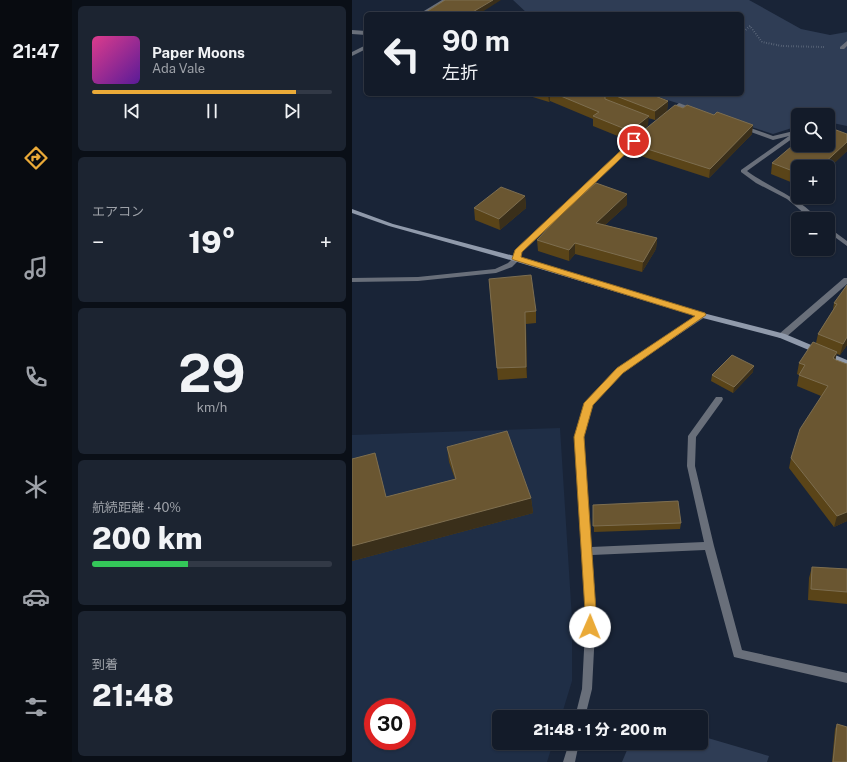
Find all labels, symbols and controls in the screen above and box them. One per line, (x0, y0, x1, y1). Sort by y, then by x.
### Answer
text: 90 m (442, 24, 510, 57)
icon: left (376, 28, 428, 80)
text: 21:47 (12, 41, 60, 62)
text: Paper Moons (152, 44, 245, 61)
text: Ada Vale (152, 61, 205, 76)
text: 左折 (442, 62, 478, 83)
icon: previous (121, 100, 143, 122)
icon: pause (201, 100, 223, 122)
icon: next (281, 100, 303, 122)
map controls (791, 108, 835, 256)
button: search (791, 108, 835, 152)
pin (617, 124, 651, 158)
icon: arrive (623, 130, 645, 152)
icon: directions (22, 144, 50, 172)
button: + (791, 160, 835, 204)
text: エアコン (92, 204, 144, 219)
button: − (791, 212, 835, 256)
text: 19° (188, 224, 236, 260)
text: − (92, 229, 104, 255)
text: + (320, 229, 332, 255)
icon: music (22, 254, 50, 282)
text: 29 (178, 343, 246, 404)
icon: phone (22, 363, 50, 391)
text: km/h (197, 400, 227, 415)
icon: climate (22, 473, 50, 501)
text: 航続距離 · 40% (92, 500, 181, 515)
text: 200 km (92, 520, 203, 556)
icon: car (22, 583, 50, 611)
position arrow (569, 606, 611, 648)
text: 到着 (92, 657, 118, 672)
text: 21:48 (92, 677, 174, 713)
icon: filters (22, 693, 50, 721)
speed limit sign: 30 (364, 698, 416, 750)
text: 21:48 · 1 分 · 200 m (533, 721, 667, 738)

